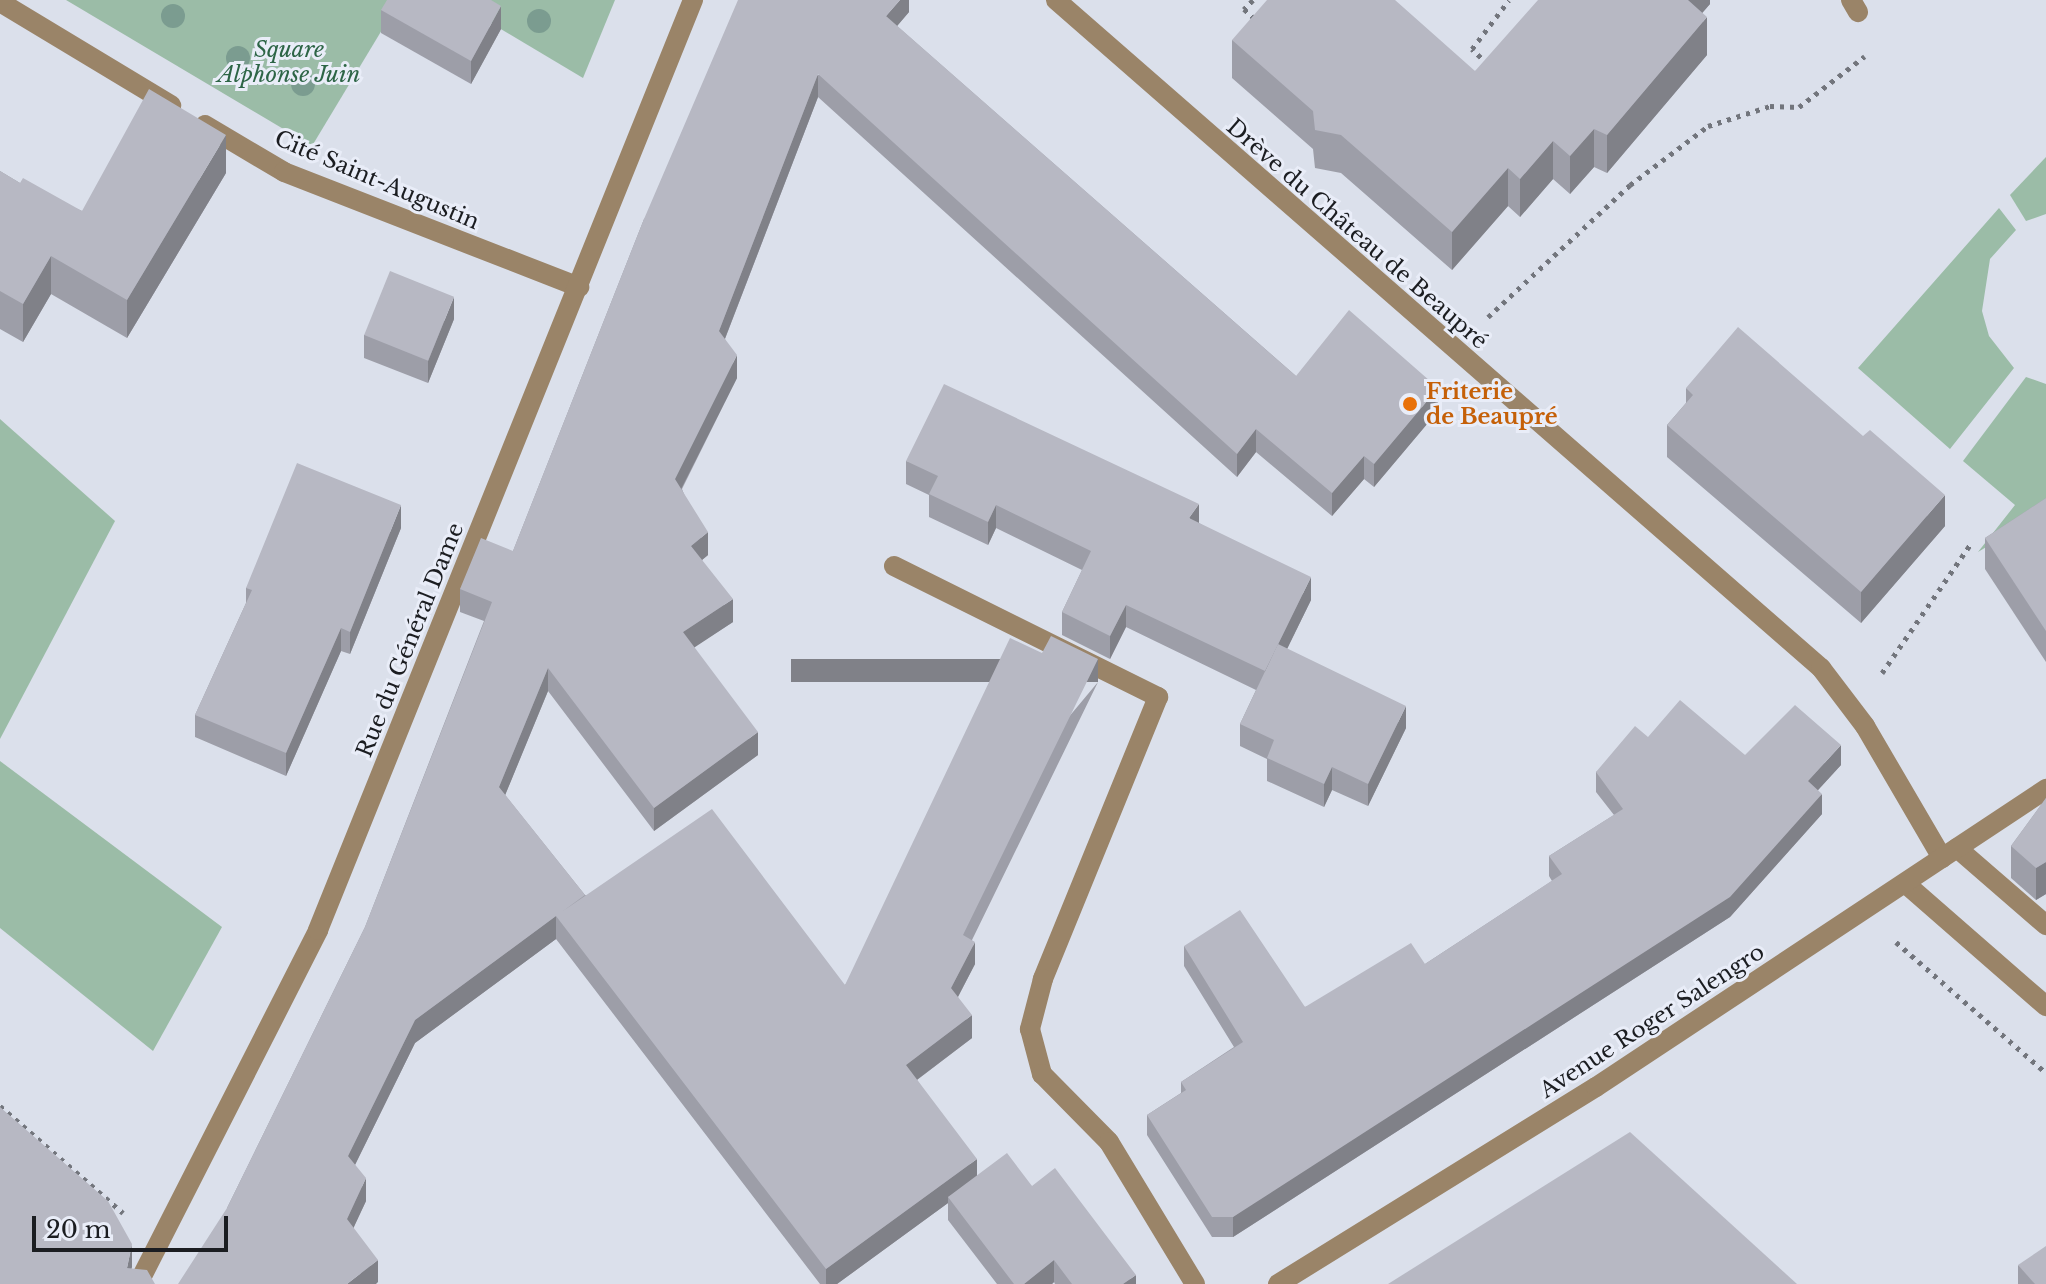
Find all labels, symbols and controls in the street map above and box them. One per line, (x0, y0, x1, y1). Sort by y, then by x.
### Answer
park label: Square Alphonse Juin (217, 36, 361, 88)
street label: Drève du Château de Beaupré (1221, 114, 1493, 354)
street label: Cité Saint-Augustin (271, 125, 483, 235)
place label: Friterie de Beaupré (1426, 378, 1558, 430)
marker: Friterie de Beaupré (1401, 395, 1419, 413)
street label: Rue du Général Dame (351, 519, 469, 761)
street label: Avenue Roger Salengro (1534, 938, 1770, 1104)
scale bar (36, 1200, 232, 1250)
text: 20 m (46, 1215, 111, 1244)

